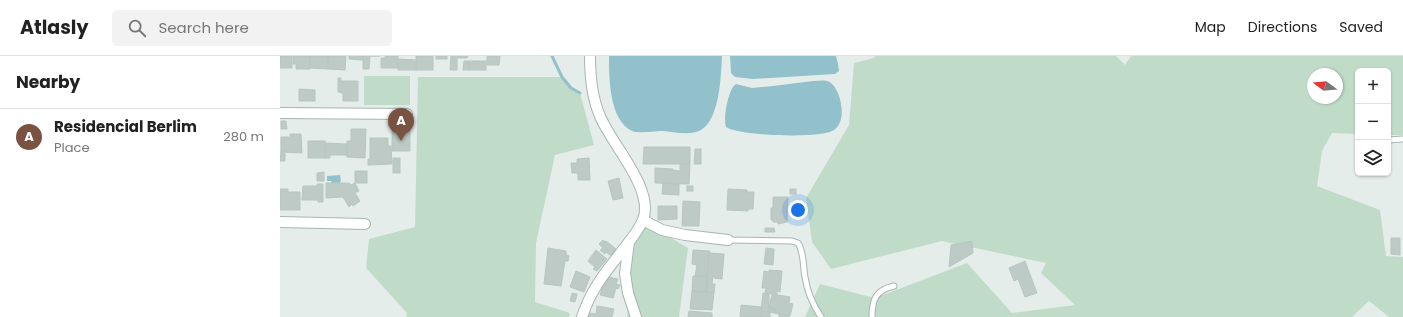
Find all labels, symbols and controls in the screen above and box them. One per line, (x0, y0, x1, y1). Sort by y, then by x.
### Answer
search box (112, 10, 392, 46)
text: Atlasly (20, 14, 88, 41)
icon: search (126, 17, 148, 39)
text: Search here (158, 17, 249, 38)
text: Map (1195, 17, 1226, 37)
text: Directions (1248, 17, 1317, 37)
text: Saved (1339, 17, 1383, 37)
north arrow (1307, 68, 1343, 104)
map controls (1355, 68, 1391, 176)
button: + (1355, 68, 1391, 104)
text: Nearby (16, 70, 80, 94)
button: − (1355, 104, 1391, 140)
pin: A (388, 108, 414, 141)
text: Residencial Berlim (54, 116, 197, 137)
text: A (24, 127, 34, 146)
text: 280 m (223, 127, 264, 146)
text: Place (54, 138, 89, 157)
button: layers (1355, 140, 1391, 176)
your location (788, 200, 808, 220)

